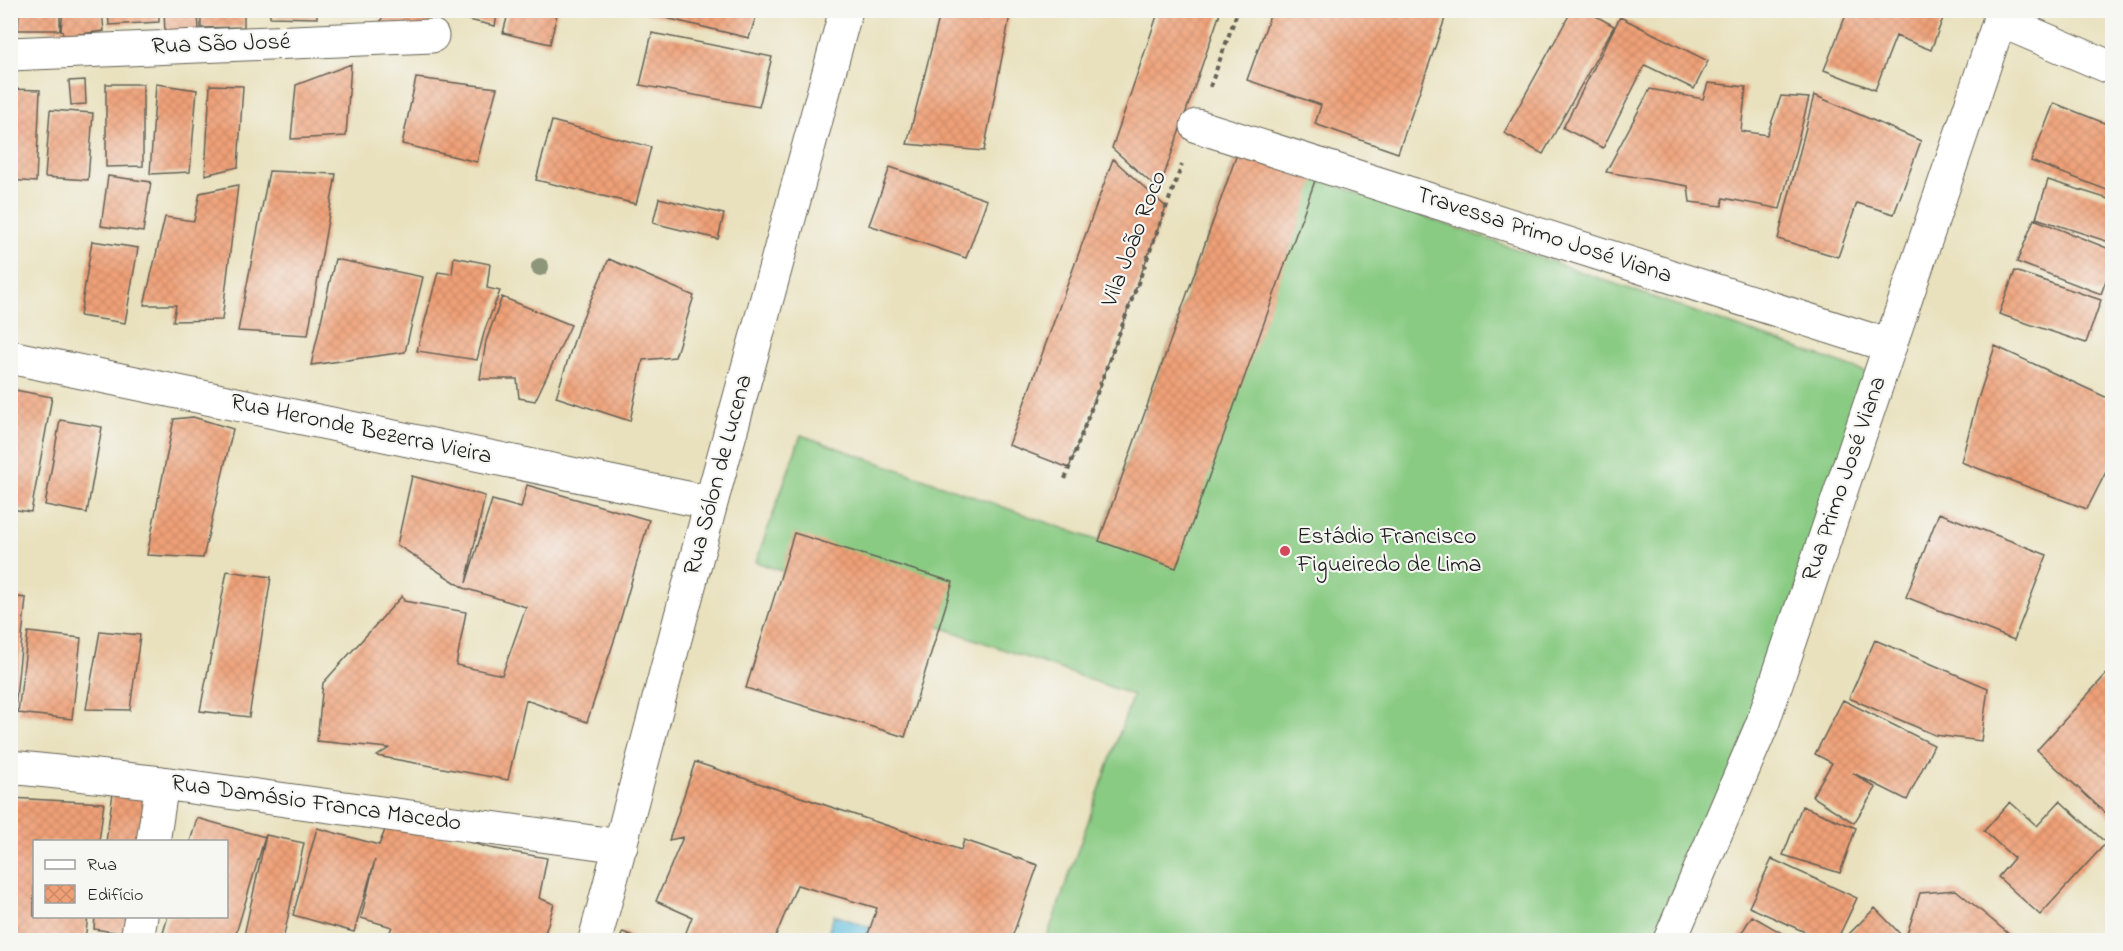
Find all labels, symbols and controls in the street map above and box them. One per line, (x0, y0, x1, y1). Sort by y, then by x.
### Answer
street label: Rua São José (151, 25, 291, 65)
street label: Vila João Roco (1093, 166, 1177, 313)
street label: Travessa Primo José Viana (1411, 178, 1677, 294)
street label: Rua Sólon de Lucena (675, 371, 763, 579)
street label: Rua Primo José Viana (1793, 372, 1897, 586)
street label: Rua Heronde Bezerra Vieira (227, 385, 495, 475)
place label: Estádio Francisco Figueiredo de Lima (1296, 520, 1482, 583)
marker: Estádio Francisco Figueiredo de Lima (1278, 544, 1292, 558)
street label: Rua Damásio Franca Macedo (169, 766, 463, 842)
legend (33, 840, 228, 918)
text: Rua (87, 853, 117, 879)
text: Edifício (87, 883, 143, 909)

